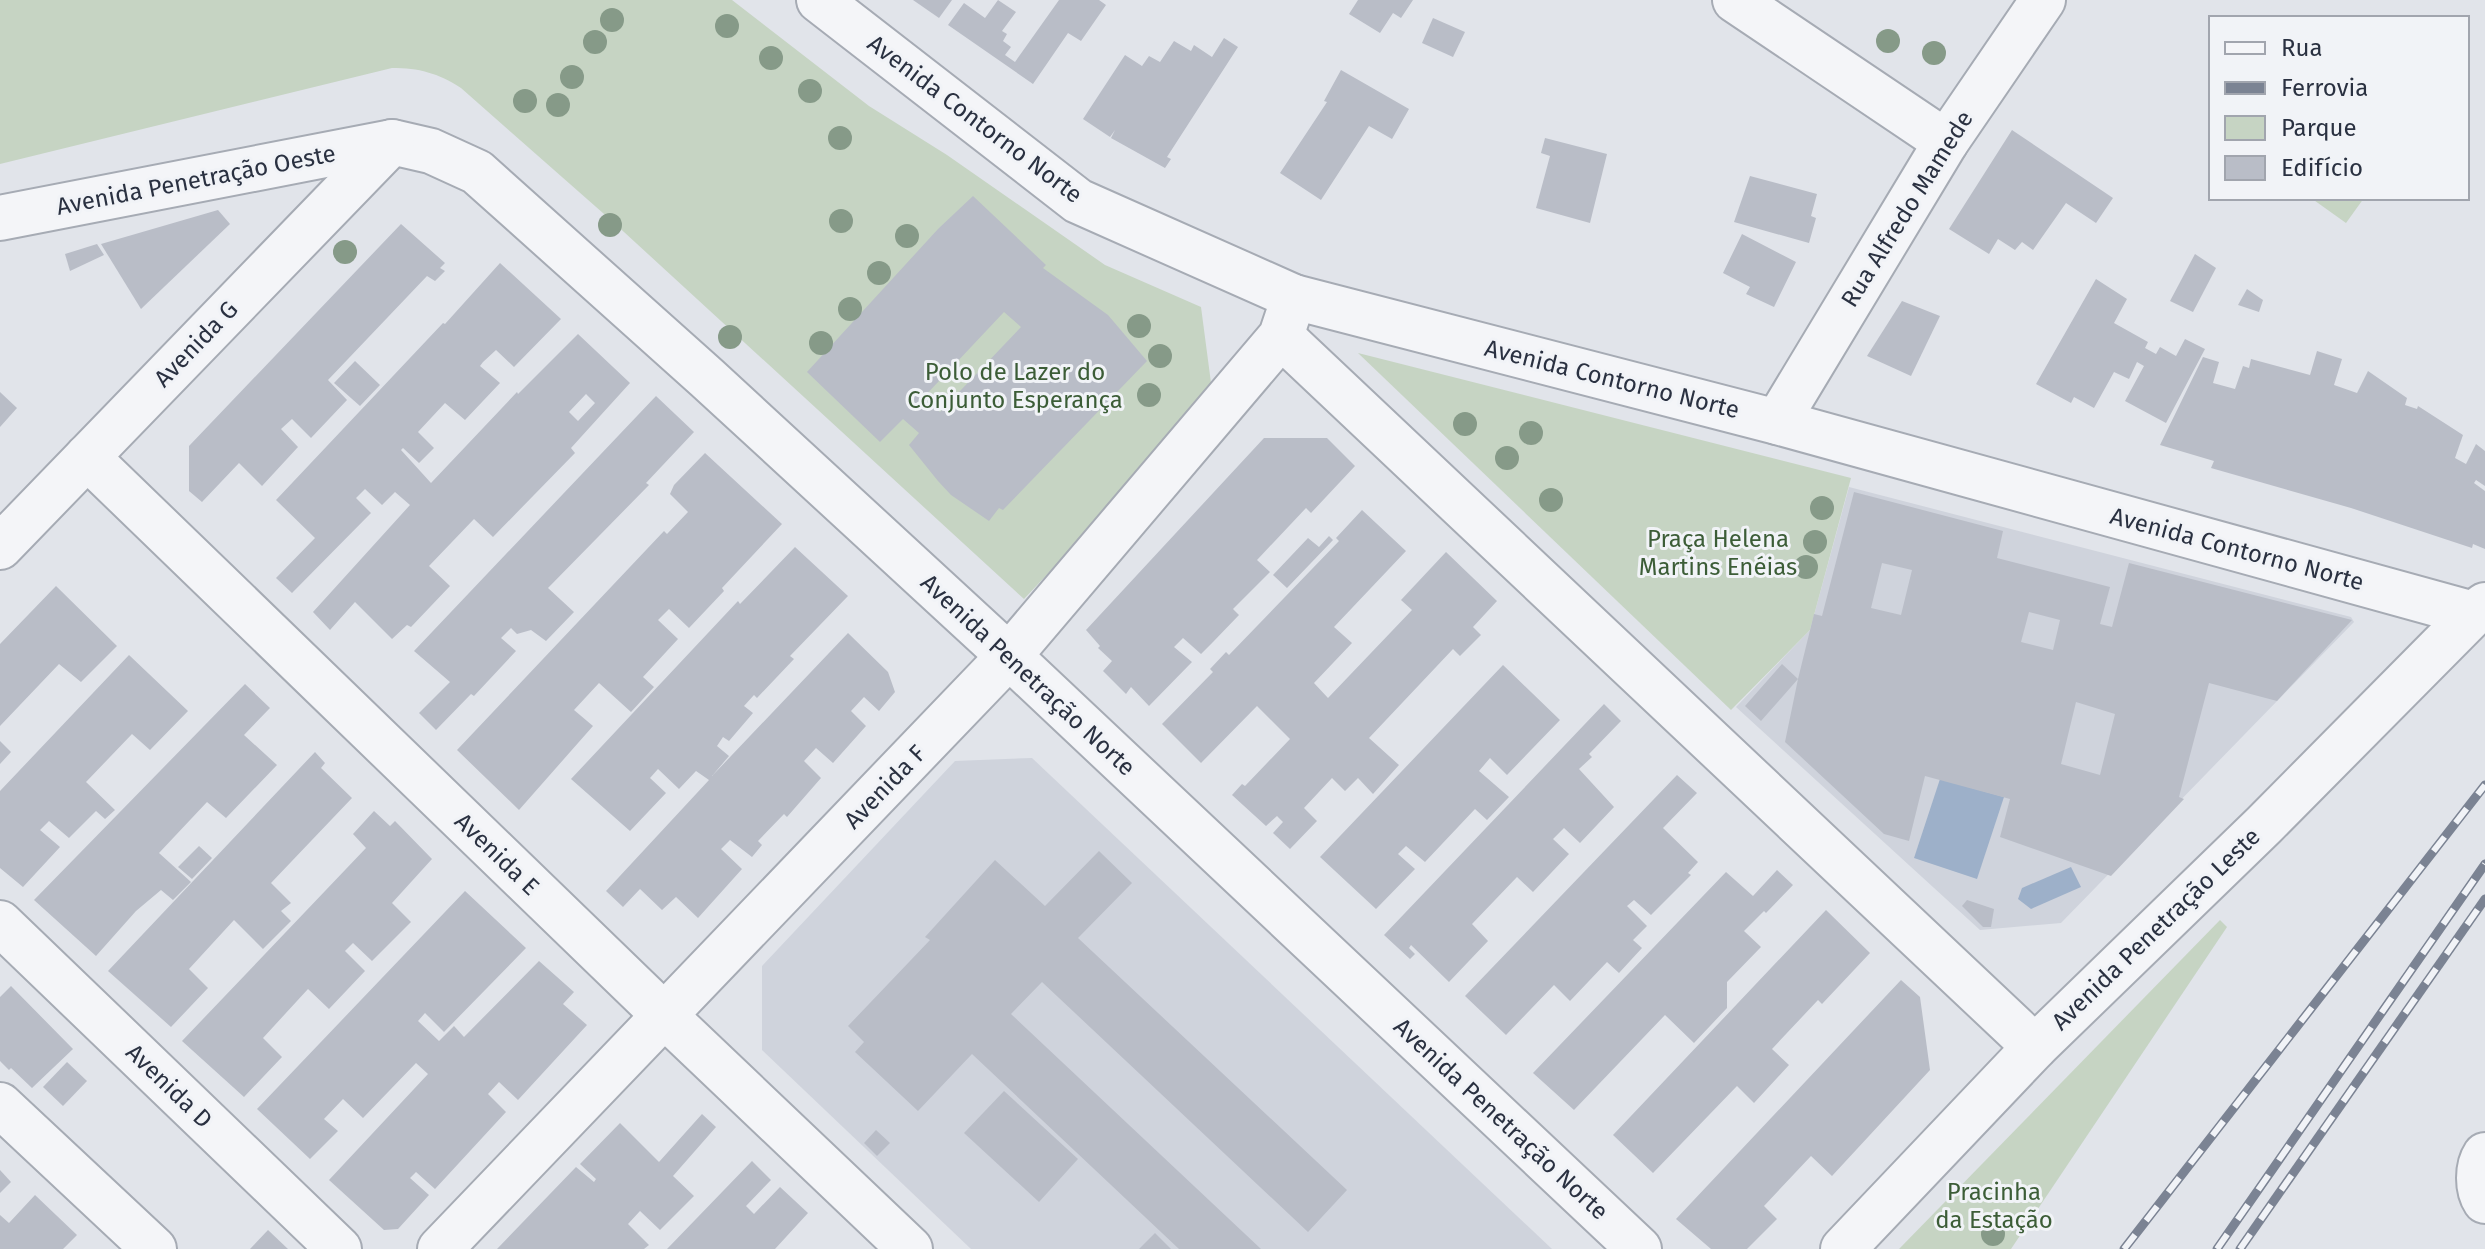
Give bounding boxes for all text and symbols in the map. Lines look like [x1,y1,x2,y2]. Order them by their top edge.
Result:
legend [2209,16,2469,200]
street label: Avenida Contorno Norte [862,29,1088,209]
text: Rua [2281,34,2323,62]
text: Ferrovia [2281,74,2368,102]
street label: Rua Alfredo Mamede [1835,106,1979,312]
text: Parque [2281,114,2357,142]
street label: Avenida Penetração Oeste [54,139,338,221]
text: Edifício [2281,154,2363,182]
street label: Avenida G [148,295,244,393]
street label: Avenida Contorno Norte [1482,334,1742,424]
park label: Polo de Lazer do Conjunto Esperança [907,358,1123,414]
street label: Avenida Contorno Norte [2107,502,2367,596]
park label: Praça Helena Martins Enéias [1639,525,1797,581]
street label: Avenida Penetração Norte [915,568,1141,782]
street label: Avenida F [838,739,932,834]
street label: Avenida E [449,807,545,901]
street label: Avenida Penetração Leste [2046,822,2266,1036]
street label: Avenida Penetração Norte [1388,1012,1614,1226]
street label: Avenida D [120,1038,218,1134]
park label: Pracinha da Estação [1935,1178,2053,1234]

